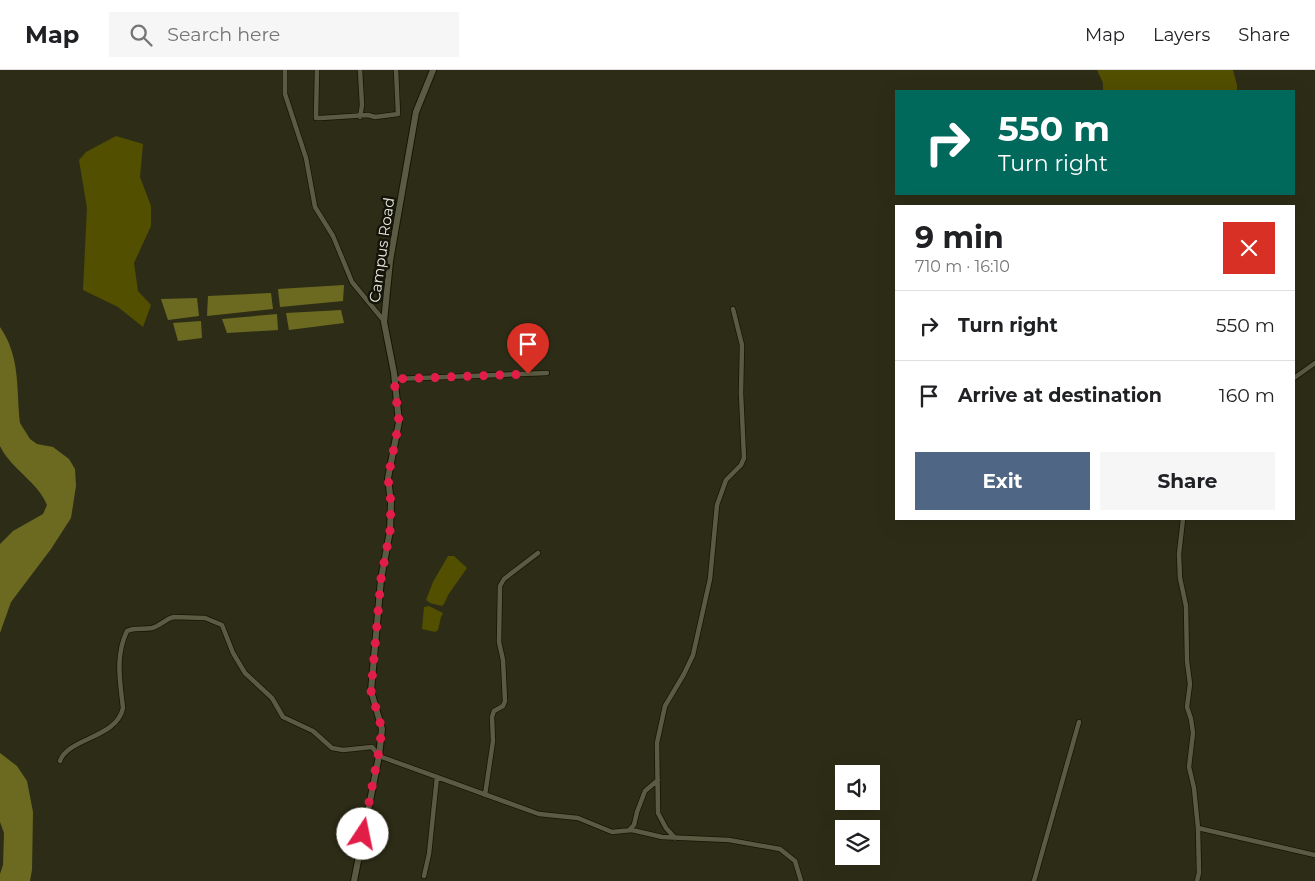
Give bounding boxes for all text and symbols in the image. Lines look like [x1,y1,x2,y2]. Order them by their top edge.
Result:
search box [109,12,459,57]
text: Map [25,20,79,49]
icon: search [127,21,155,49]
text: Search here [167,23,280,46]
text: Map [1085,24,1125,46]
text: Layers [1153,24,1210,46]
text: Share [1238,24,1290,46]
text: 550 m [998,107,1110,150]
icon: right [915,110,980,175]
text: Turn right [998,150,1108,177]
street label: Campus Road [365,196,398,304]
text: 9 min [915,219,1004,256]
button: close [1223,222,1275,274]
text: 710 m · 16:10 [915,257,1010,276]
icon: right [915,312,943,340]
text: Turn right [958,314,1058,337]
text: 550 m [1216,314,1275,337]
pin [507,323,549,374]
icon: arrive [514,330,542,358]
icon: arrive [915,382,943,410]
text: Arrive at destination [958,384,1162,407]
text: 160 m [1219,384,1275,407]
button: Exit [915,452,1090,510]
button: Share [1100,452,1275,510]
map controls [835,765,880,865]
button: sound [835,765,880,810]
position arrow [336,807,388,859]
button: layers [835,820,880,865]

